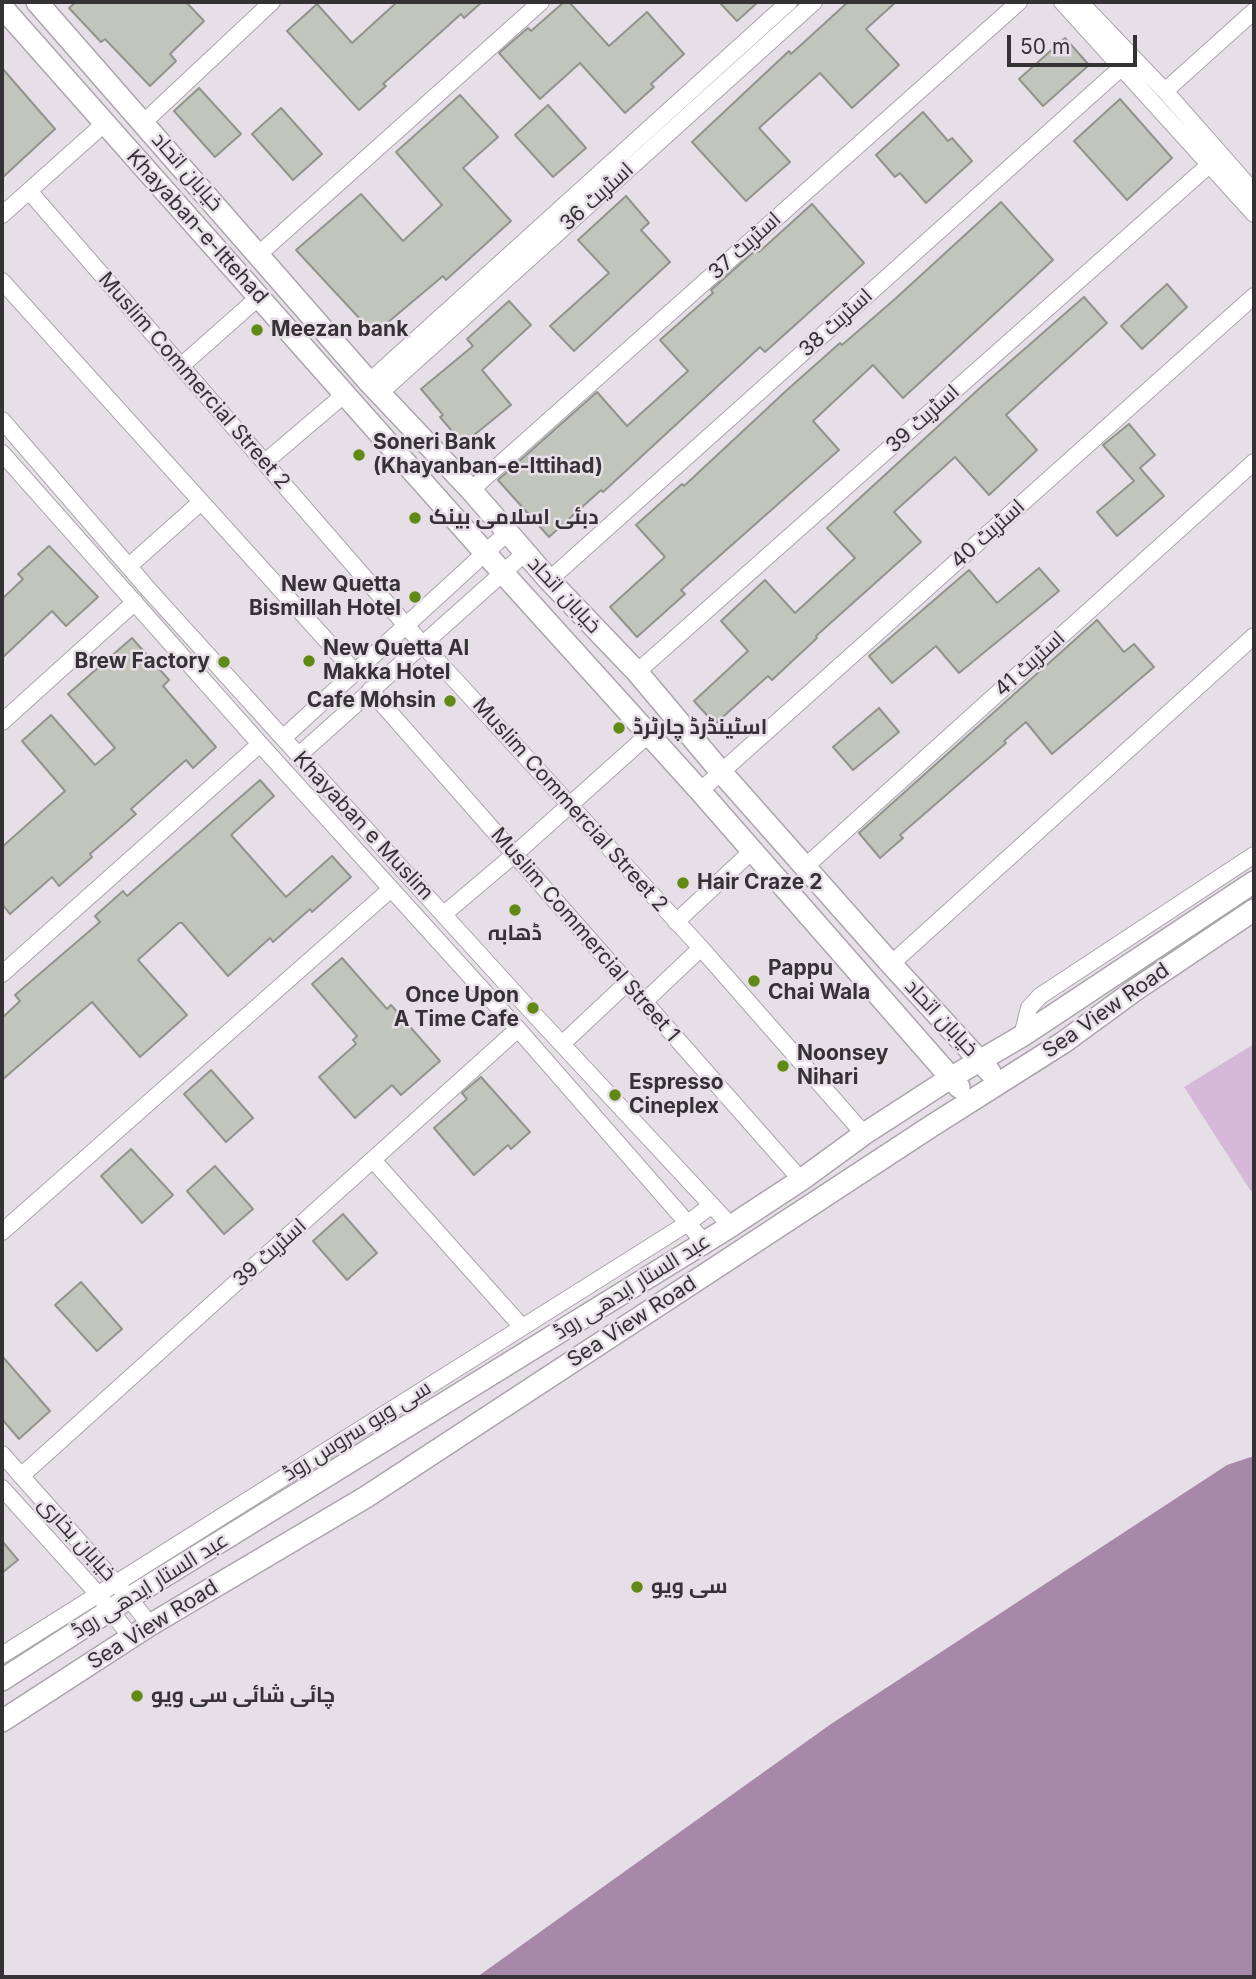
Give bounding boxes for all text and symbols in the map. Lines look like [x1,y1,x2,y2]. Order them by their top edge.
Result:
scale bar [1011,21,1140,65]
text: 50 m [1020,34,1070,59]
street label: خیابان اتحاد [146,128,228,216]
street label: Khayaban-e-Ittehad [121,145,273,309]
street label: اسٹریٹ 36 [555,157,639,237]
street label: اسٹریٹ 37 [703,207,787,285]
street label: Muslim Commercial Street 2 [93,267,295,495]
street label: اسٹریٹ 38 [794,283,878,363]
place label: Meezan bank [271,317,408,343]
marker: Meezan bank [249,322,265,338]
street label: اسٹریٹ 39 [881,379,965,459]
place label: Soneri Bank (Khayanban-e-Ittihad) [373,430,603,480]
marker: Soneri Bank (Khayanban-e-Ittihad) [351,447,367,463]
street label: اسٹریٹ 40 [946,494,1030,574]
place label: دبئی اسلامی بینک [429,505,599,531]
marker: دبئی اسلامی بینک [407,510,423,526]
street label: خیابان اتحاد [522,551,606,639]
place label: New Quetta Bismillah Hotel [249,572,401,622]
marker: New Quetta Bismillah Hotel [407,589,423,605]
street label: اسٹریٹ 41 [990,626,1070,702]
place label: New Quetta Al Makka Hotel [323,636,469,686]
place label: Brew Factory [75,649,210,675]
marker: New Quetta Al Makka Hotel [301,653,317,669]
marker: Brew Factory [216,654,232,670]
place label: Cafe Mohsin [307,688,436,714]
marker: Cafe Mohsin [442,693,458,709]
street label: Muslim Commercial Street 2 [467,693,673,917]
place label: اسٹینڈرڈ چارٹرڈ [633,715,767,741]
marker: اسٹینڈرڈ چارٹرڈ [611,720,627,736]
street label: Khayaban e Muslim [288,747,438,905]
street label: Muslim Commercial Street 1 [485,823,685,1047]
place label: Hair Craze 2 [697,870,822,896]
marker: Hair Craze 2 [675,875,691,891]
marker: ڈھابہ [507,902,523,918]
place label: ڈھابہ [488,921,542,947]
place label: Pappu Chai Wala [768,956,870,1006]
street label: Sea View Road [1038,958,1174,1064]
marker: Pappu Chai Wala [746,973,762,989]
street label: خیابان اتحاد [899,974,983,1062]
place label: Once Upon A Time Cafe [394,983,519,1033]
marker: Once Upon A Time Cafe [525,1000,541,1016]
place label: Noonsey Nihari [797,1041,888,1091]
marker: Noonsey Nihari [775,1058,791,1074]
place label: Espresso Cineplex [629,1070,724,1120]
marker: Espresso Cineplex [607,1087,623,1103]
street label: اسٹریٹ 39 [228,1213,312,1293]
street label: عبد الستار ایدھی روڈ [549,1229,715,1345]
street label: Sea View Road [563,1271,701,1373]
street label: سی ویو سروس روڈ [278,1375,436,1487]
street label: خیابان بخاری [33,1492,121,1586]
street label: عبد الستار ایدھی روڈ [67,1528,233,1644]
place label: سی ویو [651,1574,728,1600]
street label: Sea View Road [83,1575,223,1675]
marker: سی ویو [629,1579,645,1595]
place label: چائی شائی سی ویو [151,1683,335,1709]
marker: چائی شائی سی ویو [129,1688,145,1704]

